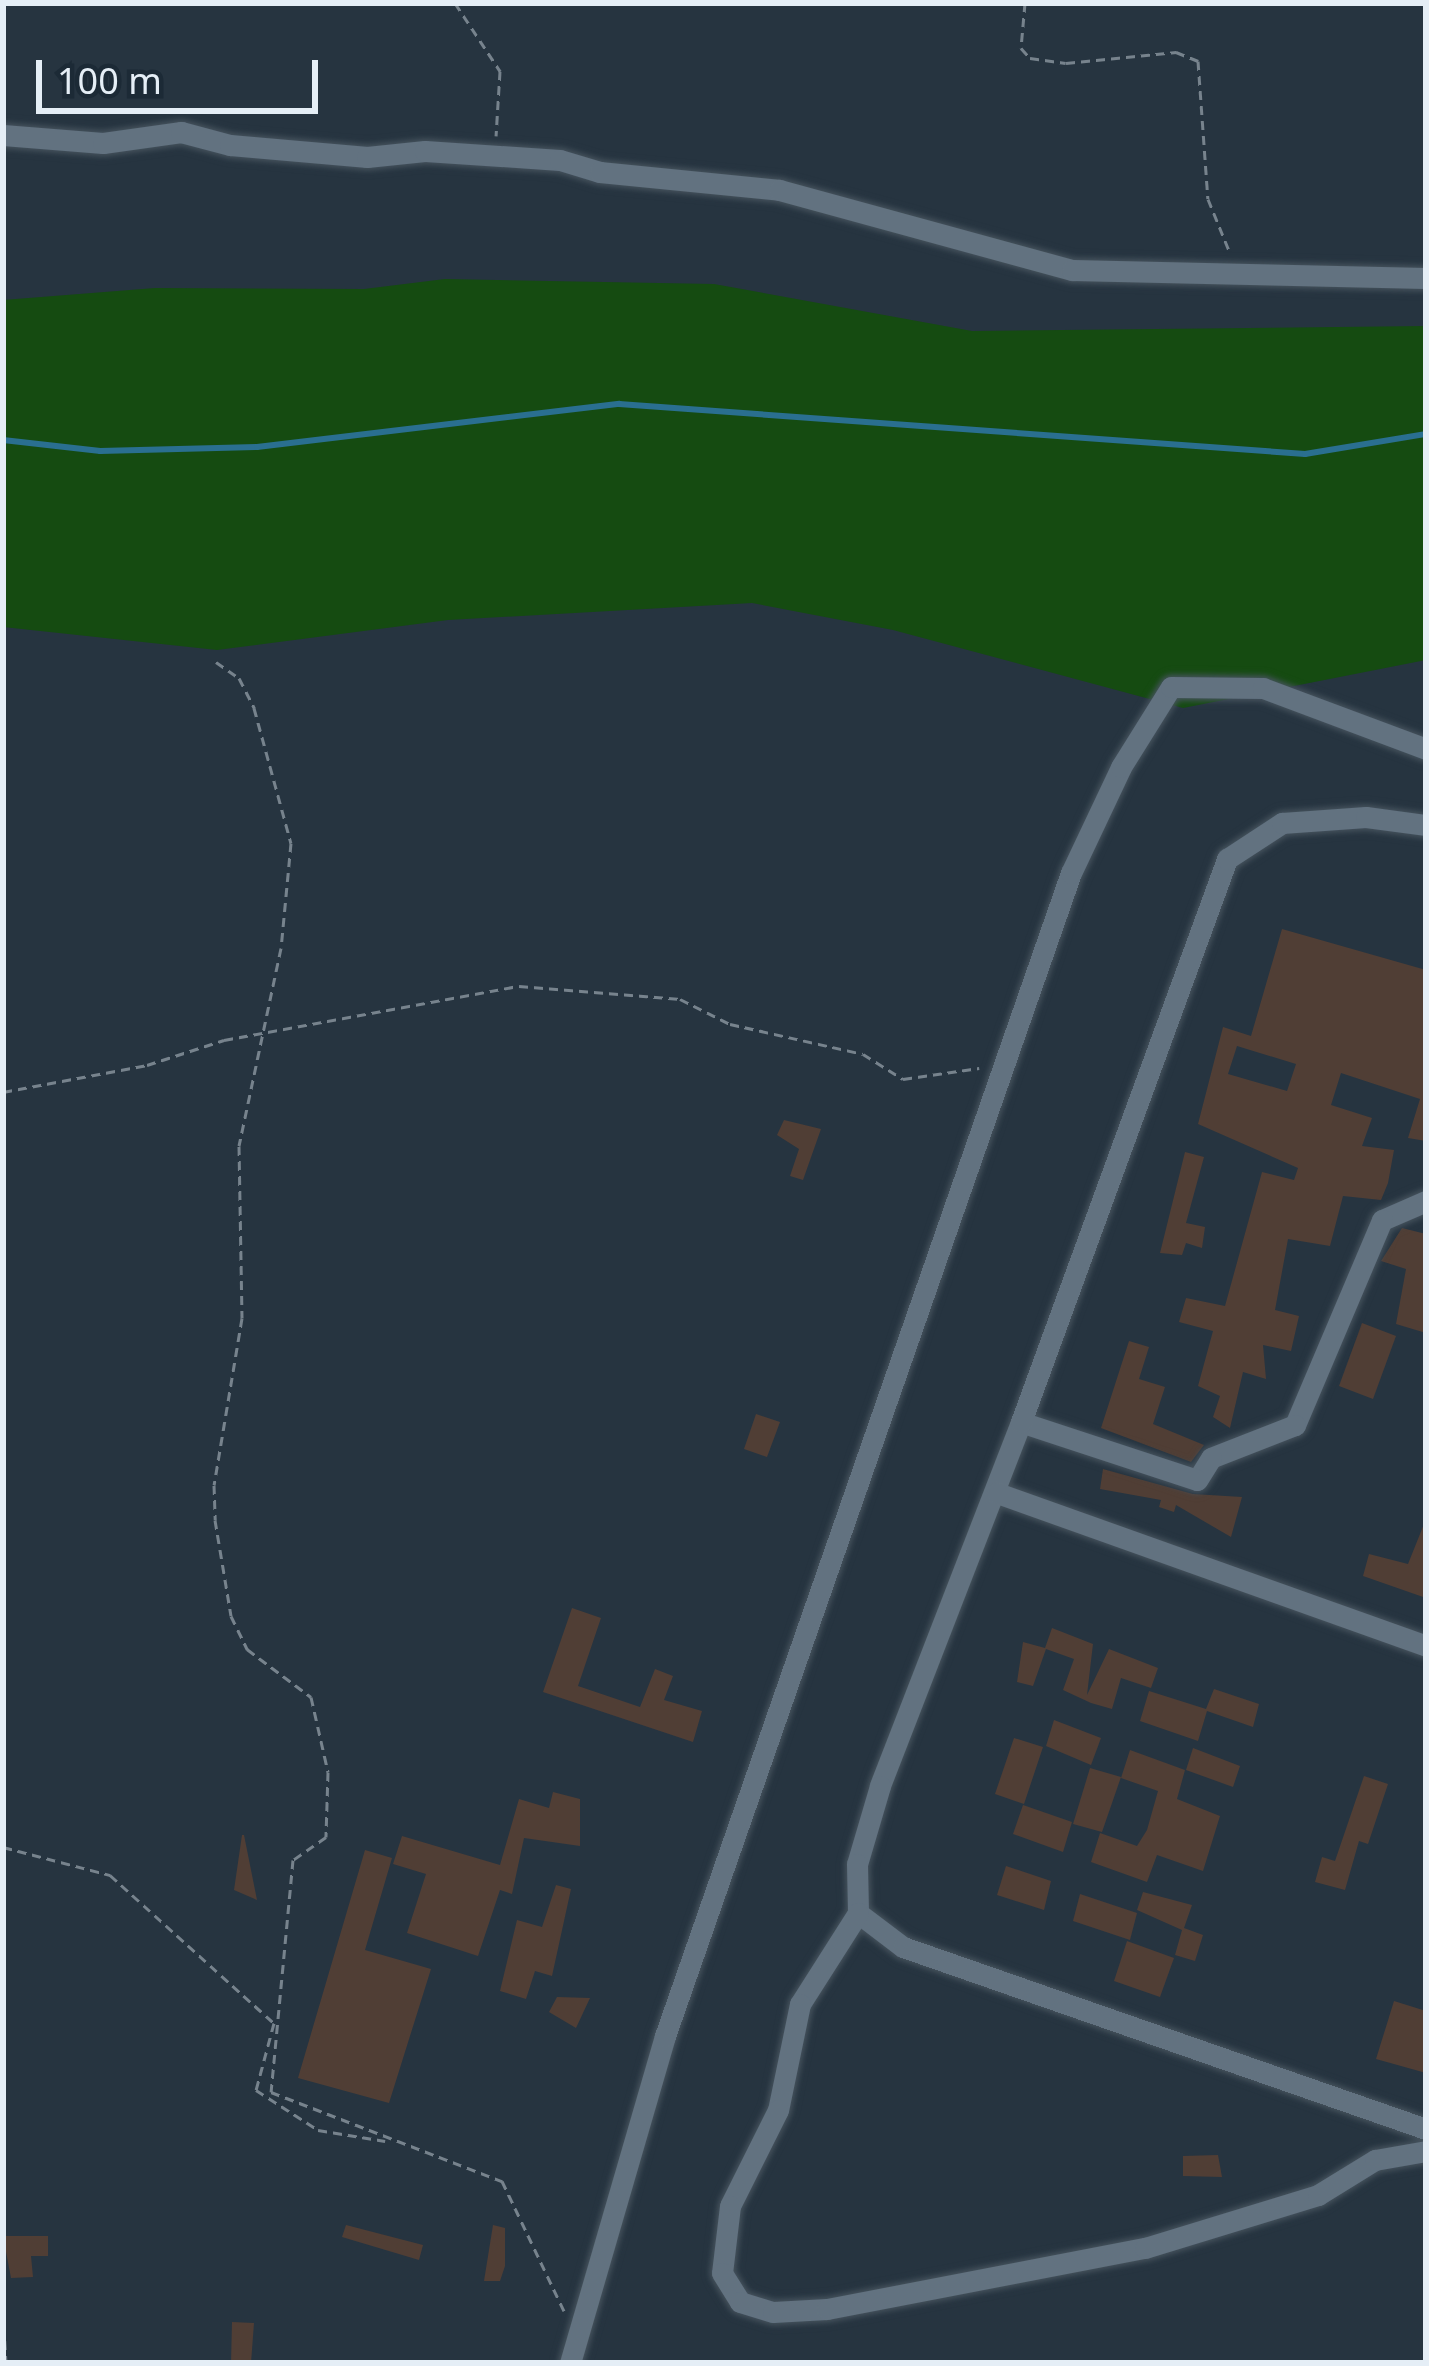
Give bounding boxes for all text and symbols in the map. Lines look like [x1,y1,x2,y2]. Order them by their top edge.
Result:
scale bar [42,36,324,110]
text: 100 m [57,56,162,105]

